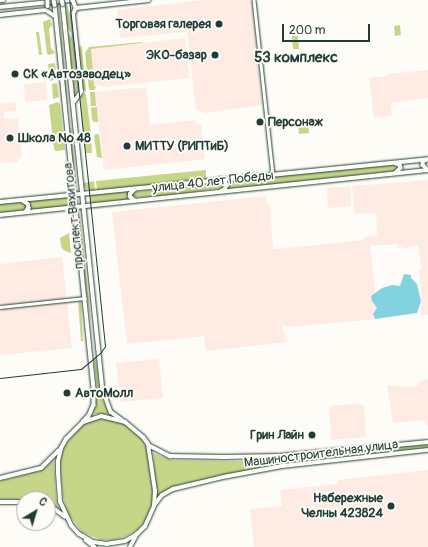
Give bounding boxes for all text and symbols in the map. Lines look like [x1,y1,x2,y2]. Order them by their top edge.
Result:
place label: Торговая галерея [116,16,211,32]
scale bar [284,16,372,42]
marker: Торговая галерея [214,19,224,29]
text: 200 m [289,23,325,38]
place label: ЭКО-базар [146,47,207,63]
district label: 53 комплекс [254,49,338,67]
marker: ЭКО-базар [210,50,220,60]
place label: СК «Автозаводец» [23,66,131,82]
marker: СК «Автозаводец» [10,69,20,79]
place label: Персонаж [268,114,323,130]
marker: Персонаж [255,117,265,127]
place label: Школа № 48 [18,130,91,146]
marker: Школа № 48 [5,133,15,143]
place label: МИТТУ (РИПТиБ) [135,138,229,154]
marker: МИТТУ (РИПТиБ) [122,141,132,151]
street label: проспект Вахитова [61,162,87,270]
street label: улица 40 лет Победы [152,168,274,196]
place label: АвтоМолл [75,385,133,401]
marker: АвтоМолл [62,388,72,398]
place label: Грин Лайн [250,427,304,443]
marker: Грин Лайн [307,430,317,440]
street label: Машиностроительная улица [243,437,399,471]
north arrow [16,491,56,531]
place label: Набережные Челны 423824 [301,491,383,522]
text: С [36,495,50,509]
marker: Набережные Челны 423824 [386,501,396,511]

